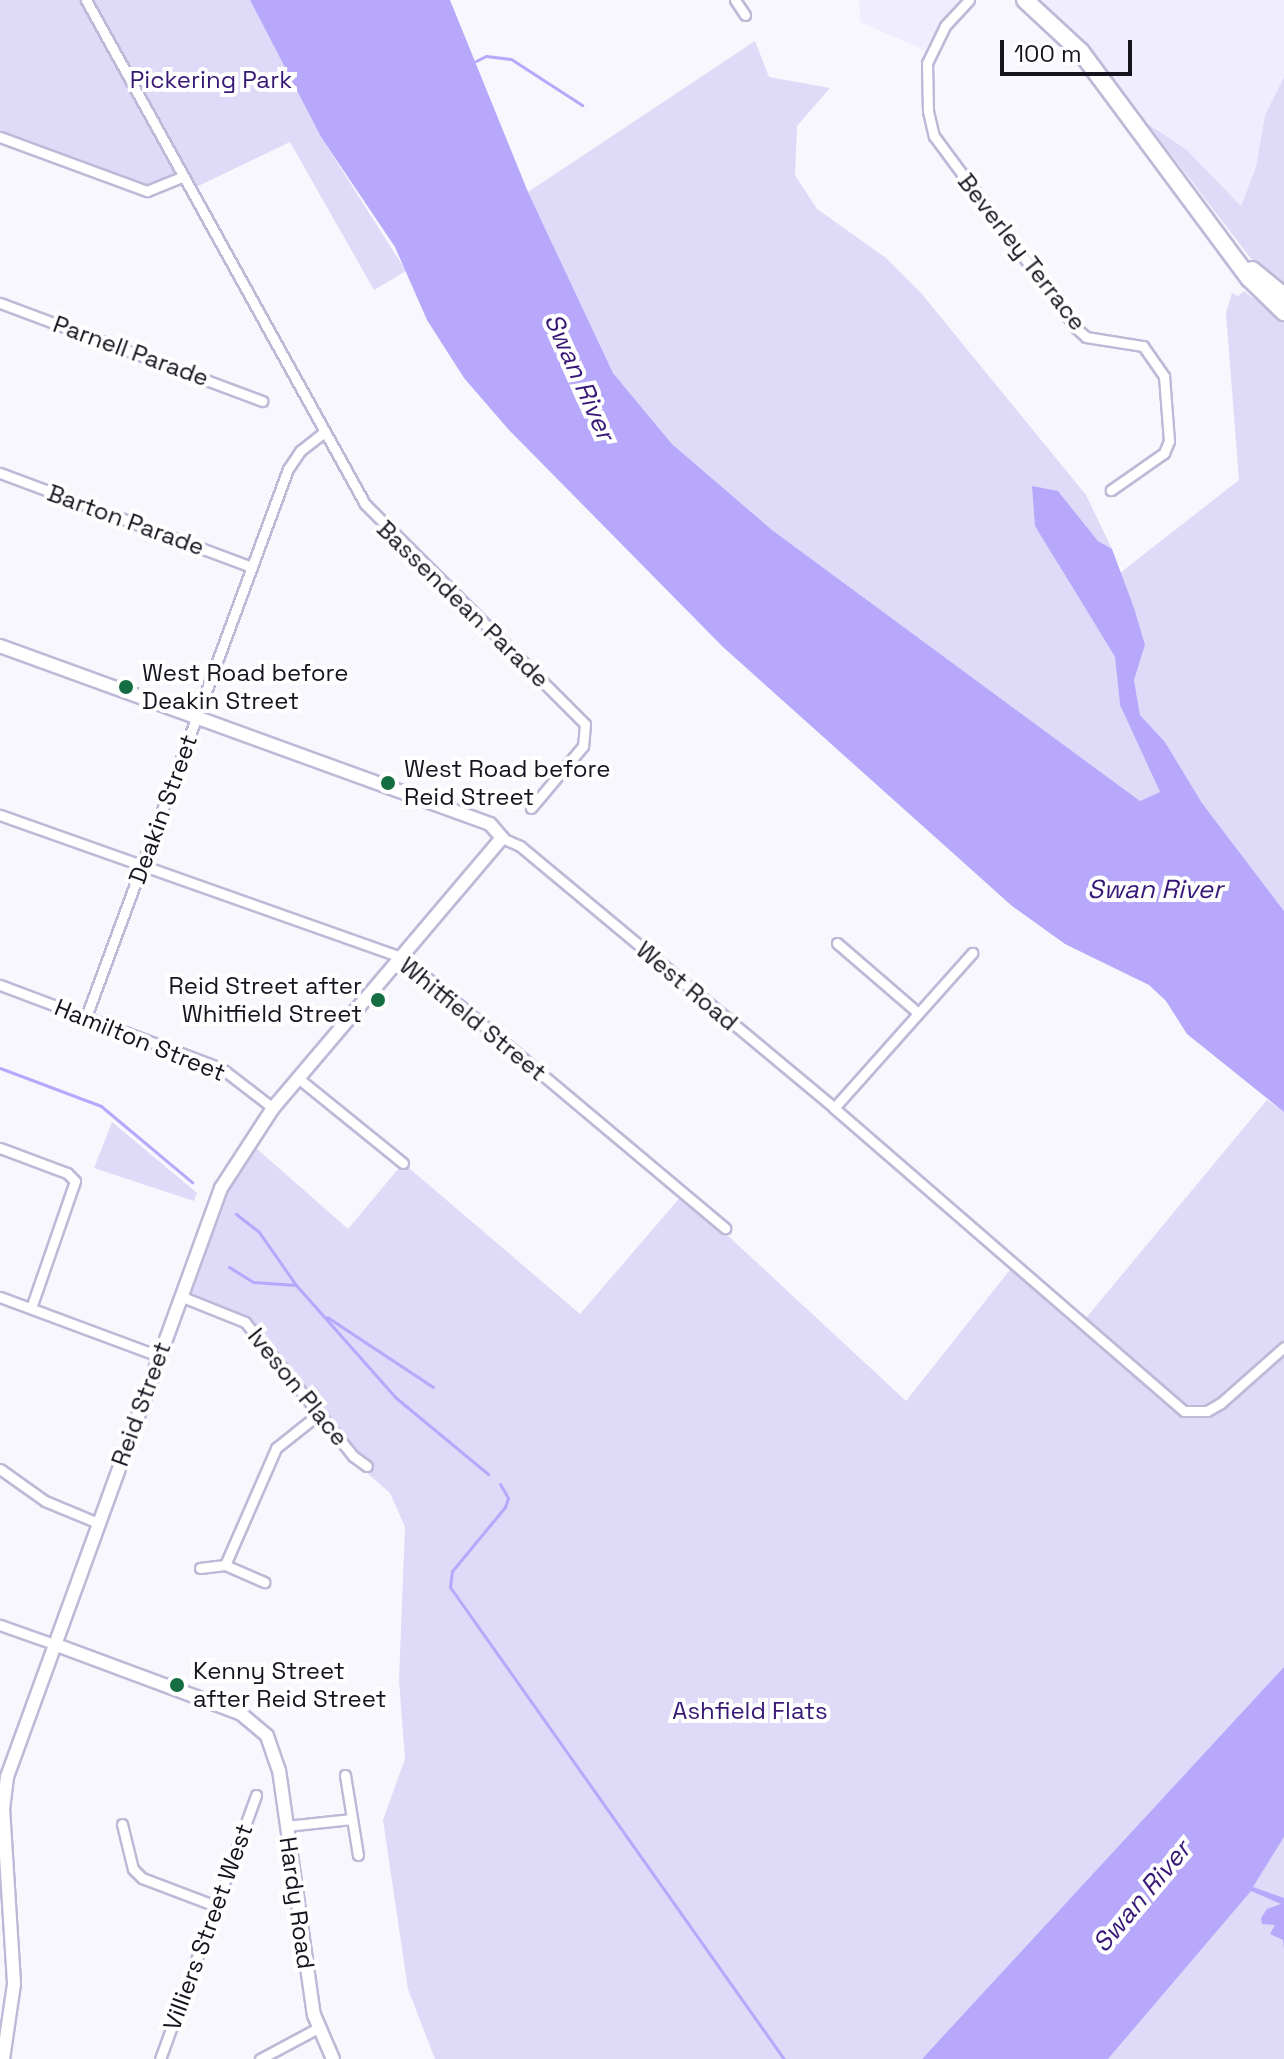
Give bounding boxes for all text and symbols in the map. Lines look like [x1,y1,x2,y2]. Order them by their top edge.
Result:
scale bar [1004,24,1136,74]
text: 100 m [1014,38,1082,69]
park label: Pickering Park [130,66,292,94]
street label: Beverley Terrace [952,168,1092,336]
street label: Parnell Parade [49,309,213,393]
water label: Swan River [537,309,621,445]
street label: Barton Parade [44,478,208,562]
street label: Bassendean Parade [371,515,555,693]
place label: West Road before Deakin Street [142,659,348,715]
marker: West Road before Deakin Street [117,678,135,696]
street label: Deakin Street [123,730,203,888]
place label: West Road before Reid Street [404,755,610,811]
marker: West Road before Reid Street [379,774,397,792]
water label: Swan River [1087,874,1223,906]
street label: West Road [630,935,744,1037]
street label: Whitfield Street [394,951,552,1087]
place label: Reid Street after Whitfield Street [169,972,362,1028]
marker: Reid Street after Whitfield Street [369,991,387,1009]
street label: Hamilton Street [50,993,230,1087]
street label: Iveson Place [242,1322,354,1452]
street label: Reid Street [105,1338,177,1470]
place label: Kenny Street after Reid Street [193,1657,386,1713]
marker: Kenny Street after Reid Street [168,1676,186,1694]
park label: Ashfield Flats [672,1697,828,1725]
street label: Villiers Street West [157,1820,259,2034]
street label: Hardy Road [273,1835,321,1971]
water label: Swan River [1086,1835,1198,1959]

